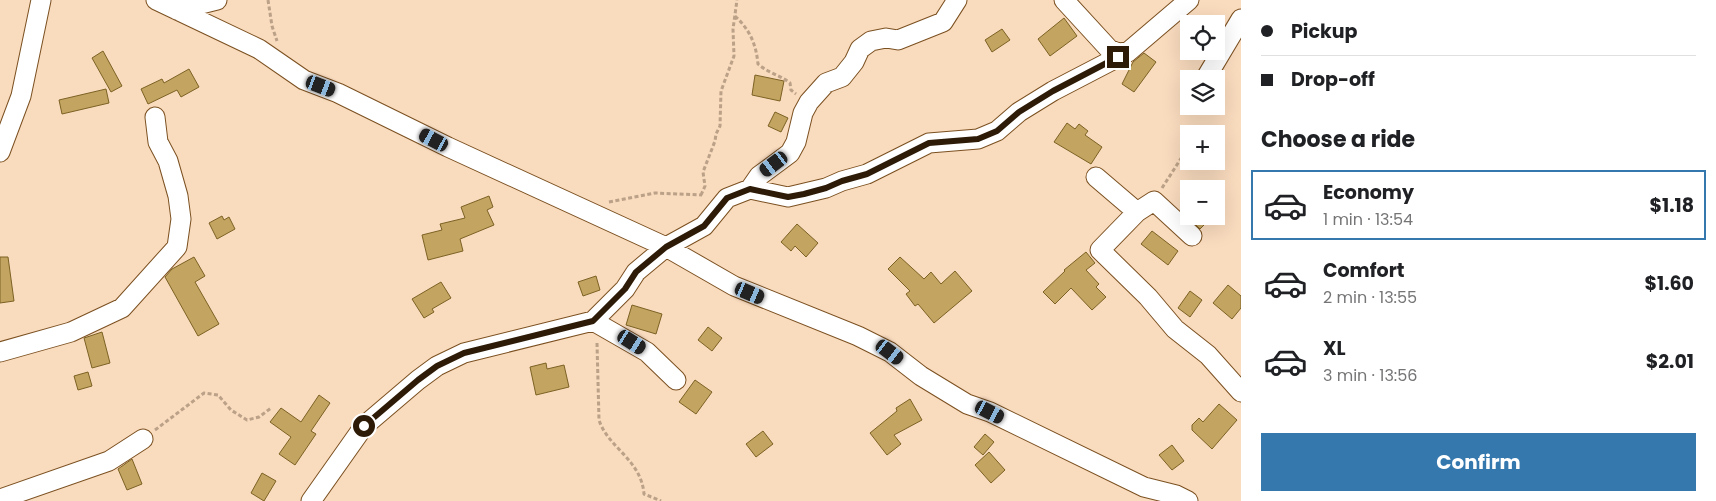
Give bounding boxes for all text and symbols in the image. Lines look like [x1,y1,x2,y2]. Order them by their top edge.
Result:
map controls [1180,15,1225,225]
button: locate [1180,15,1225,60]
text: Pickup [1291,18,1357,45]
route end [1107,46,1129,68]
text: Drop-off [1291,66,1375,93]
button: layers [1180,70,1225,115]
car [304,74,337,98]
text: Choose a ride [1261,124,1415,155]
button: + [1180,125,1225,170]
car [417,126,450,154]
car [757,149,790,179]
text: Economy [1323,179,1414,206]
button: − [1180,180,1225,225]
icon: car [1263,183,1308,228]
text: $1.18 [1650,192,1694,219]
text: 1 min · 13:54 [1323,208,1413,231]
text: Comfort [1323,257,1405,284]
icon: car [1263,261,1308,306]
text: $1.60 [1645,270,1694,297]
car [733,280,766,306]
text: 2 min · 13:55 [1323,286,1417,309]
car [615,328,648,356]
text: XL [1323,335,1346,362]
car [873,337,906,367]
icon: car [1263,339,1308,384]
text: $2.01 [1646,348,1694,375]
text: 3 min · 13:56 [1323,364,1417,387]
car [973,399,1006,425]
route start [353,415,375,437]
button: Confirm [1261,433,1696,491]

